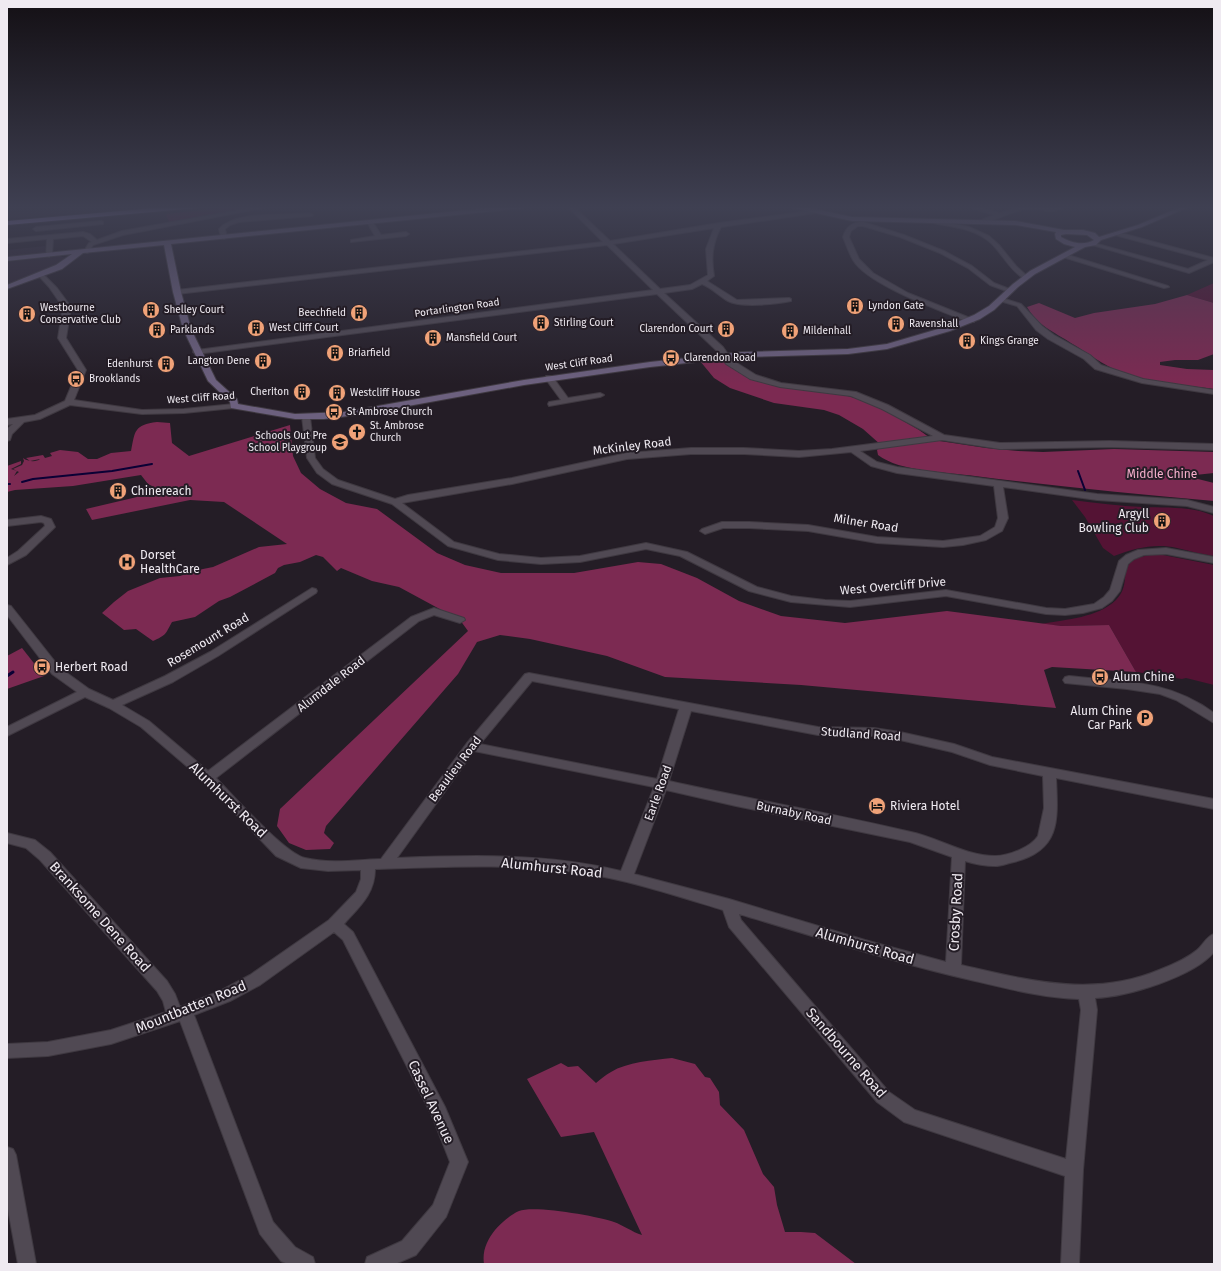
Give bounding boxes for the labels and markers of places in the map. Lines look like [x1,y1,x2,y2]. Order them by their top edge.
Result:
building icon: Lyndon Gate [845,296,865,316]
building icon: Shelley Court [141,300,161,320]
place label: Lyndon Gate [868,300,924,312]
place label: Westbourne Conservative Club [40,302,121,326]
building icon: Beechfield [349,303,369,323]
building icon: Westbourne Conservative Club [17,304,37,324]
place label: Shelley Court [164,304,224,316]
place label: Beechfield [298,307,346,319]
building icon: Stirling Court [531,313,551,333]
building icon: Ravenshall [886,314,906,334]
place label: Stirling Court [554,317,614,329]
building icon: West Cliff Court [246,318,266,338]
place label: Ravenshall [909,318,958,330]
building icon: Clarendon Court [716,319,736,339]
building icon: Parklands [147,320,167,340]
building icon: Mildenhall [780,321,800,341]
place label: West Cliff Court [269,322,339,334]
place label: Clarendon Court [639,323,713,335]
place label: Parklands [170,324,215,336]
place label: Mildenhall [803,325,851,337]
building icon: Mansfield Court [423,328,443,348]
building icon: Kings Grange [957,331,977,351]
place label: Mansfield Court [446,332,517,344]
place label: Kings Grange [980,335,1039,347]
building icon: Briarfield [325,343,345,363]
place label: Briarfield [348,347,390,359]
bus stop icon: Clarendon Road [661,348,681,368]
building icon: Langton Dene [253,351,273,371]
place label: Clarendon Road [684,352,756,364]
building icon: Edenhurst [156,354,176,374]
place label: Langton Dene [188,355,250,367]
place label: Edenhurst [107,358,153,370]
bus stop icon: Brooklands [66,369,86,389]
place label: Brooklands [89,373,141,385]
building icon: Cheriton [292,382,312,402]
building icon: Westcliff House [327,383,347,403]
place label: Cheriton [250,386,289,398]
place label: Westcliff House [350,387,420,399]
bus stop icon: St Ambrose Church [324,402,344,422]
place label: St Ambrose Church [347,406,433,418]
place label: St. Ambrose Church [370,420,424,444]
church icon: St. Ambrose Church [347,422,367,442]
place label: Schools Out Pre School Playgroup [249,430,327,454]
school or university icon: Schools Out Pre School Playgroup [330,432,350,452]
building icon: Chinereach [108,481,128,501]
place label: Chinereach [131,484,192,498]
place label: Argyll Bowling Club [1079,507,1149,535]
building icon: Argyll Bowling Club [1152,511,1172,531]
place label: Dorset HealthCare [140,548,200,576]
hospital icon: Dorset HealthCare [117,552,137,572]
bus stop icon: Herbert Road [32,657,52,677]
place label: Herbert Road [55,660,128,674]
bus stop icon: Alum Chine [1090,667,1110,687]
place label: Alum Chine [1113,670,1174,684]
place label: Alum Chine Car Park [1071,704,1133,732]
parking icon: Alum Chine Car Park [1135,708,1155,728]
hotel icon: Riviera Hotel [867,796,887,816]
place label: Riviera Hotel [890,799,960,813]

